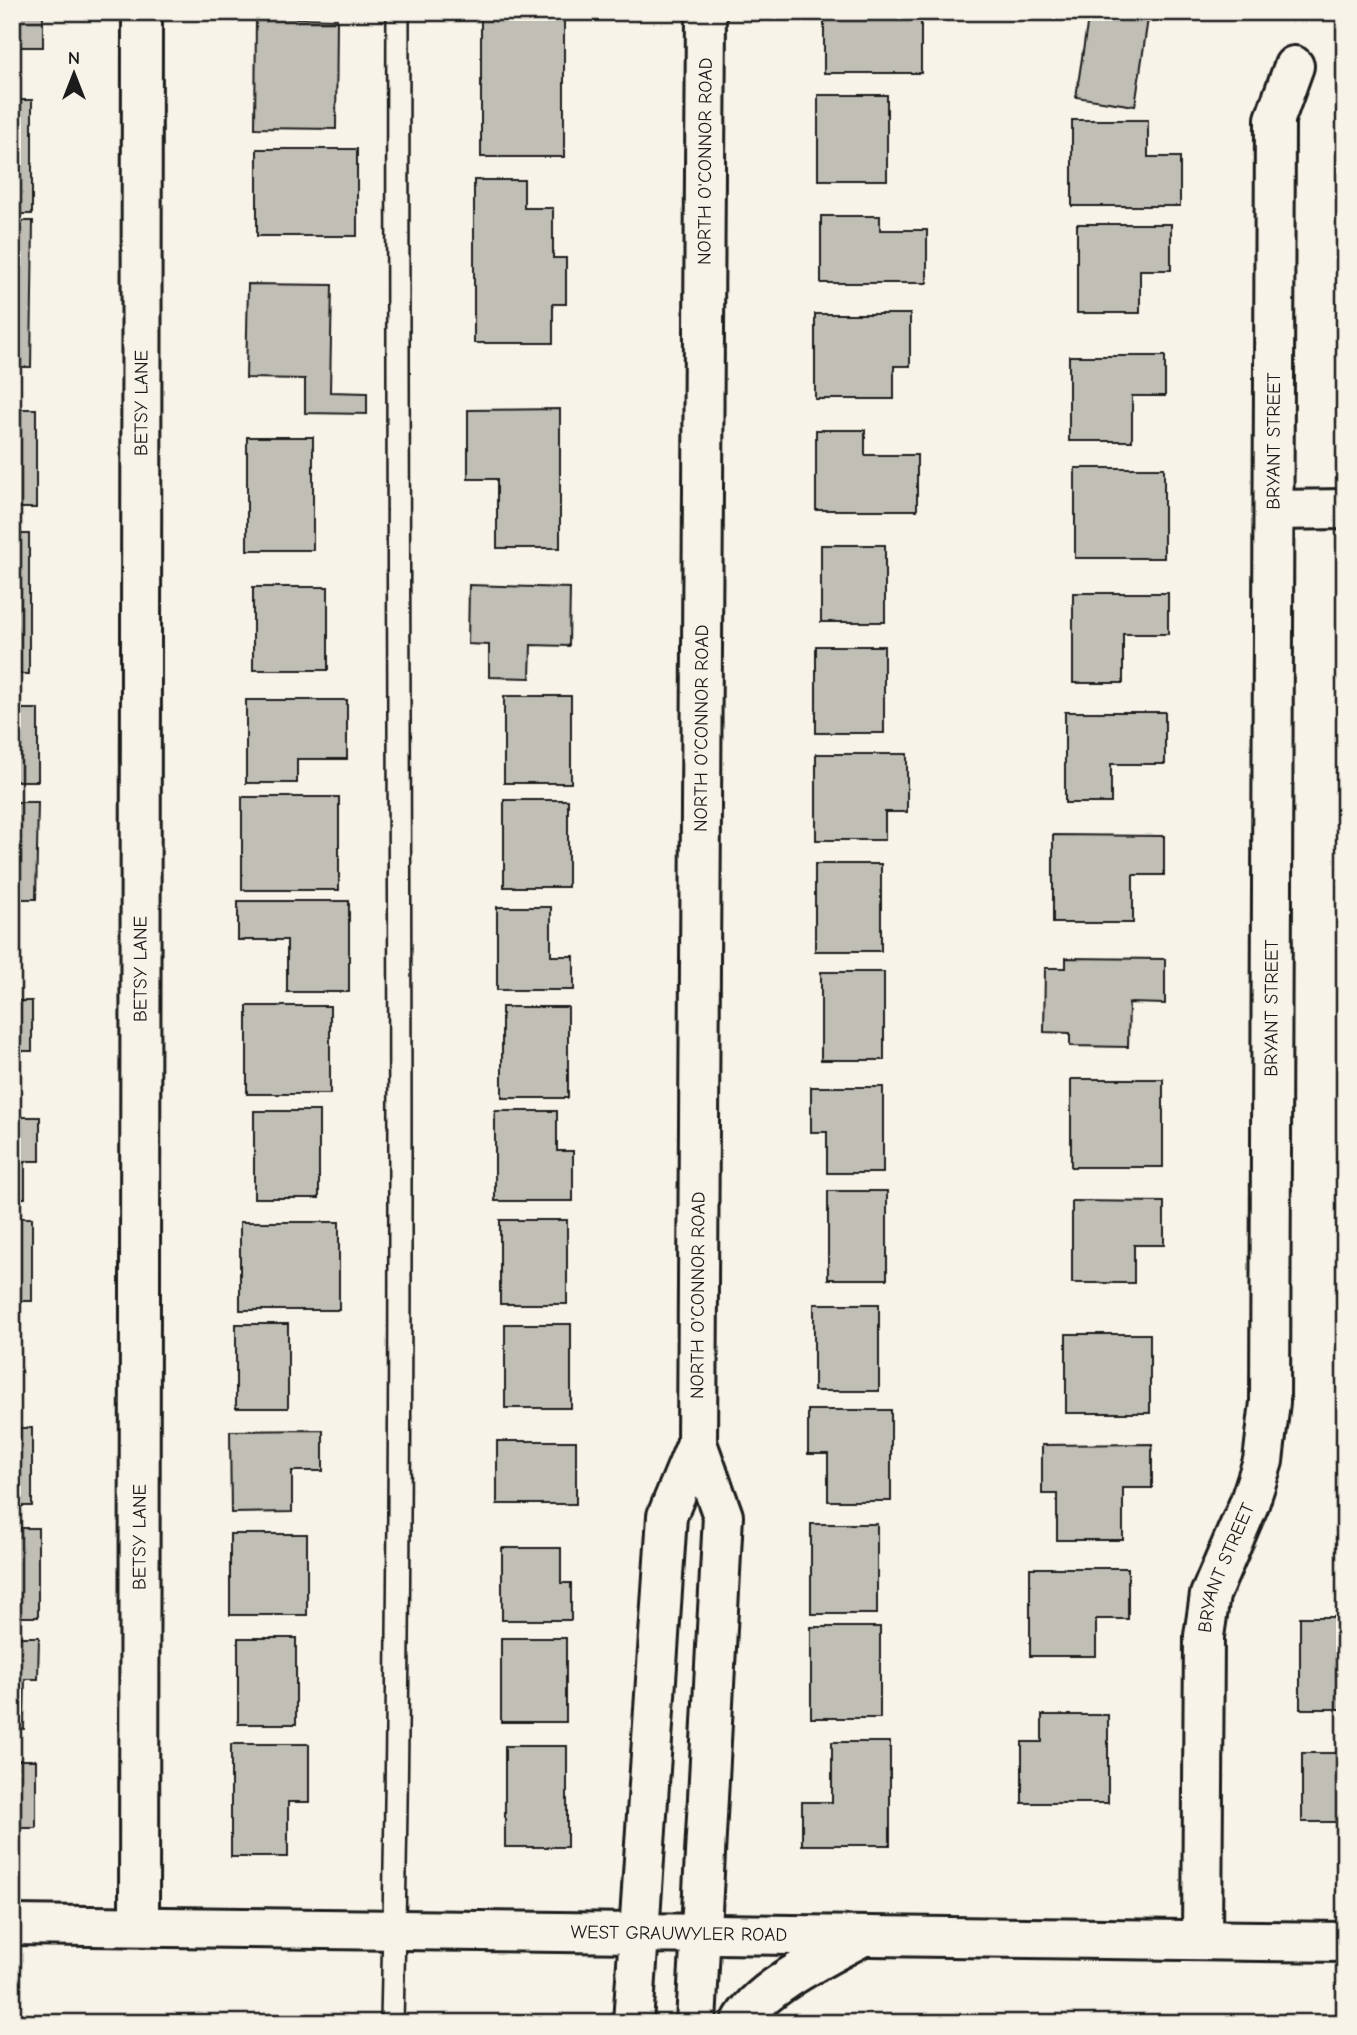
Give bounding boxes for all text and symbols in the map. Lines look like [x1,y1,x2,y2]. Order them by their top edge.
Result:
north arrow [38,38,108,108]
text: N [68,47,80,69]
street label: NORTH O'CONNOR ROAD [693,57,717,265]
street label: BETSY LANE [130,350,152,456]
street label: BRYANT STREET [1262,372,1285,510]
street label: NORTH O'CONNOR ROAD [690,624,713,832]
street label: BETSY LANE [129,916,152,1022]
street label: BRYANT STREET [1260,939,1283,1077]
street label: NORTH O'CONNOR ROAD [686,1191,710,1399]
street label: BETSY LANE [129,1484,151,1590]
street label: BRYANT STREET [1194,1500,1259,1634]
street label: WEST GRAUWYLER ROAD [570,1921,788,1946]

